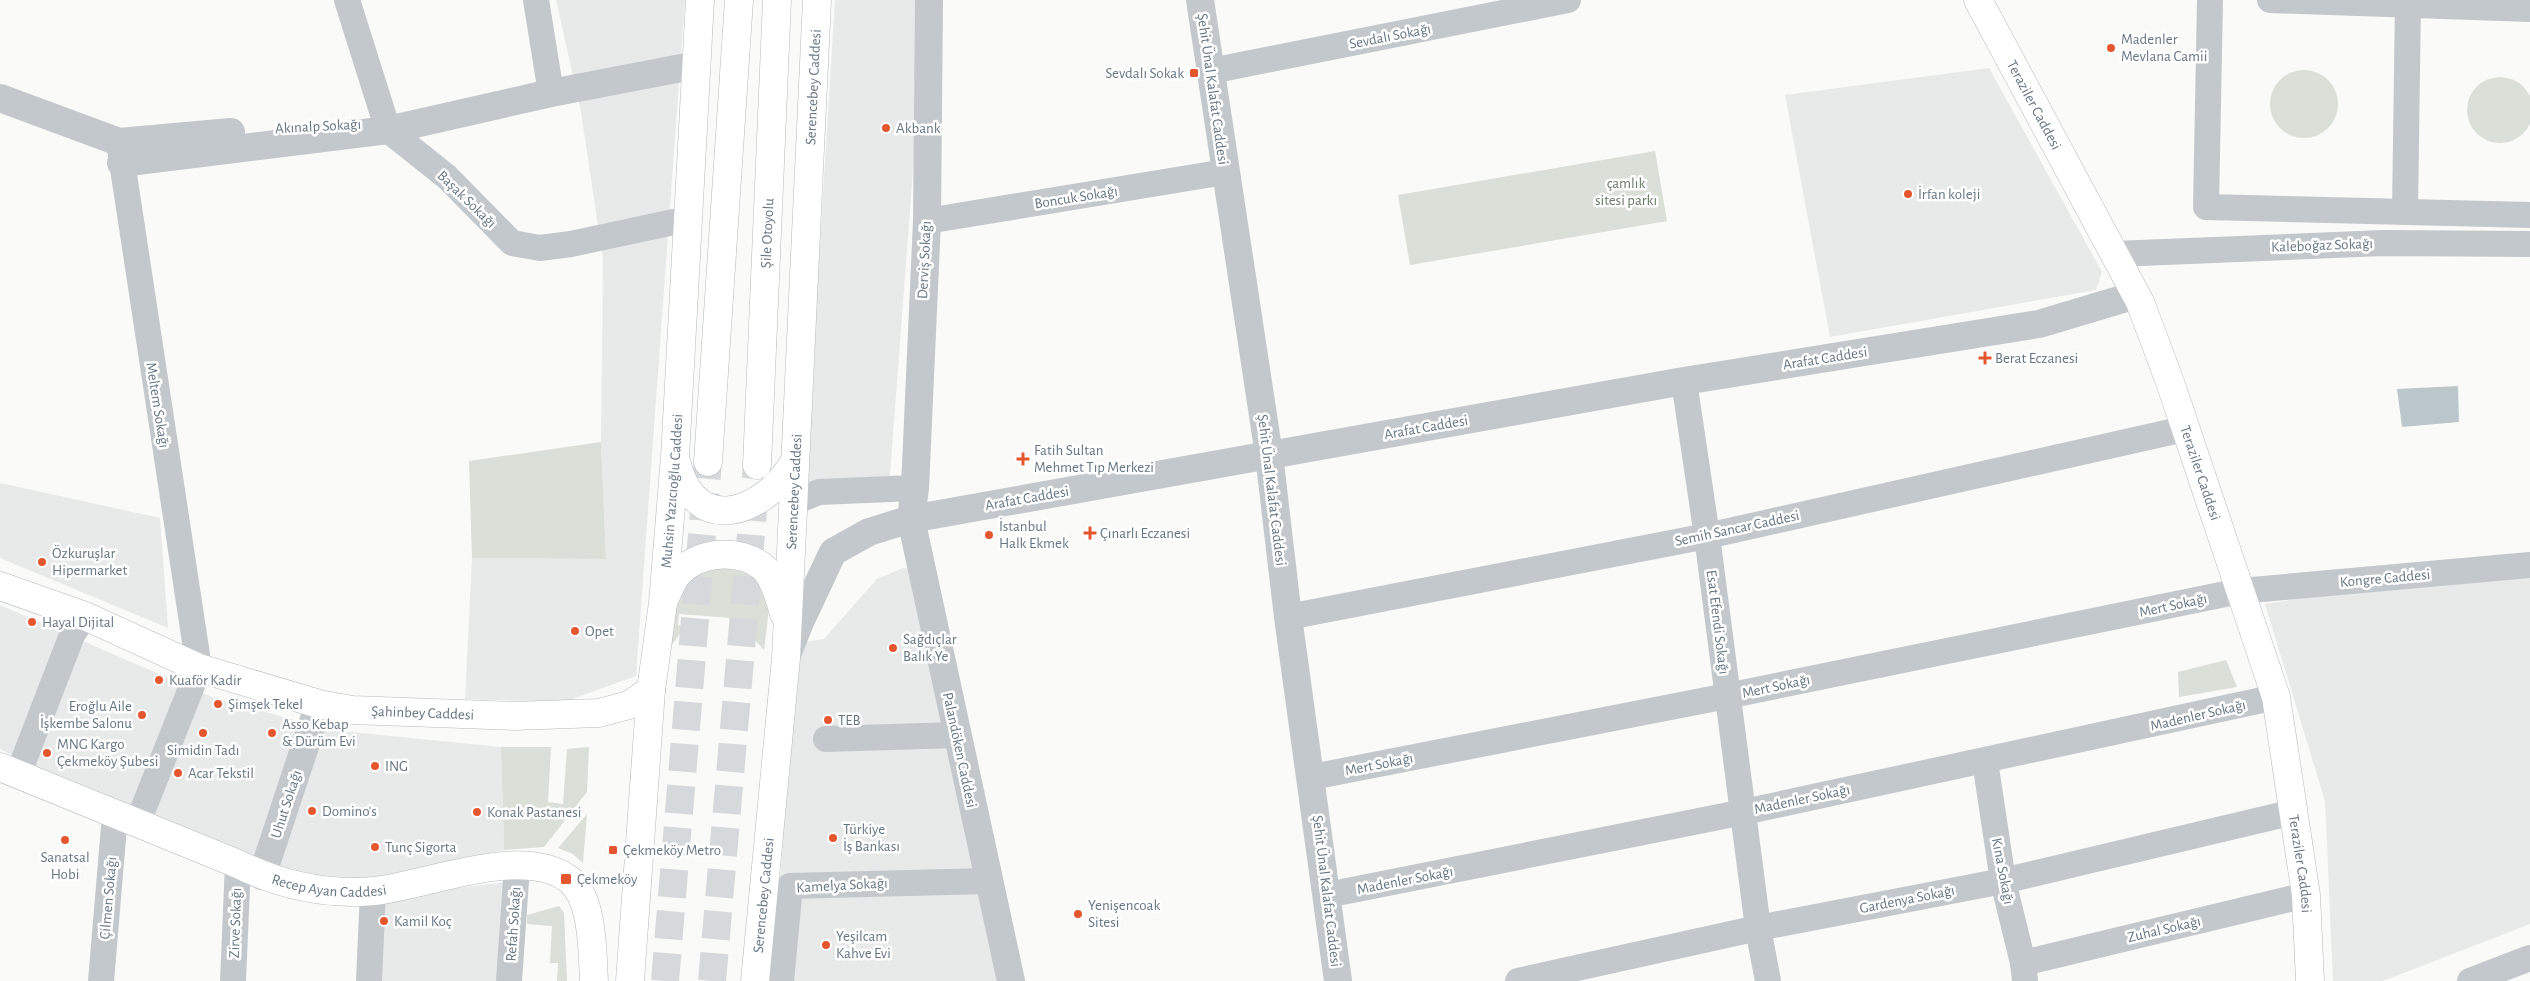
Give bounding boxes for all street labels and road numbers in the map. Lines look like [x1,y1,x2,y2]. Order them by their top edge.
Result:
street label: Şehit Ünal Kalafat Caddesi [1194,12,1233,166]
street label: Sevdalı Sokağı [1348,21,1432,52]
street label: Serencebey Caddesi [803,29,824,145]
street label: Teraziler Caddesi [2004,58,2064,152]
street label: Akınalp Sokağı [275,117,361,136]
street label: Başak Sokağı [434,168,499,231]
street label: Boncuk Sokağı [1033,184,1119,211]
street label: Şile Otoyolu [758,198,776,269]
street label: Derviş Sokağı [915,221,934,299]
street label: Kaleboğaz Sokağı [2271,236,2373,255]
street label: Arafat Caddesi [1782,344,1868,373]
street label: Meltem Sokağı [143,361,172,449]
street label: Muhsin Yazıcıoğlu Caddesi [659,413,685,569]
street label: Şehit Ünal Kalafat Caddesi [1255,413,1290,567]
street label: Arafat Caddesi [1383,413,1469,442]
street label: Teraziler Caddesi [2177,424,2223,522]
street label: Serencebey Caddesi [784,433,805,550]
street label: Arafat Caddesi [984,484,1070,513]
street label: Semih Sancar Caddesi [1673,508,1801,549]
street label: Kongre Caddesi [2339,567,2431,590]
street label: Esat Efendi Sokağı [1704,569,1731,675]
street label: Mert Sokağı [2138,591,2208,620]
street label: Mert Sokağı [1741,672,1811,701]
street label: Palandöken Caddesi [940,691,979,809]
street label: Madenler Sokağı [2149,697,2247,734]
street label: Şahinbey Caddesi [371,704,474,723]
street label: Mert Sokağı [1344,751,1414,778]
street label: Uhut Sokağı [268,768,305,840]
street label: Madenler Sokağı [1753,782,1851,817]
street label: Şehit Ünal Kalafat Caddesi [1310,814,1345,968]
street label: Teraziler Caddesi [2286,814,2314,913]
street label: Serencebey Caddesi [751,837,777,954]
street label: Kına Sokağı [1989,837,2016,906]
street label: Çilmen Sokağı [97,856,120,940]
street label: Madenler Sokağı [1356,864,1454,897]
street label: Recep Ayan Caddesi [270,872,388,900]
street label: Kamelya Sokağı [796,876,888,895]
street label: Gardenya Sokağı [1858,883,1956,916]
street label: Refah Sokağı [503,886,524,962]
street label: Zirve Sokağı [227,887,244,959]
street label: Zuhal Sokağı [2126,914,2202,945]

